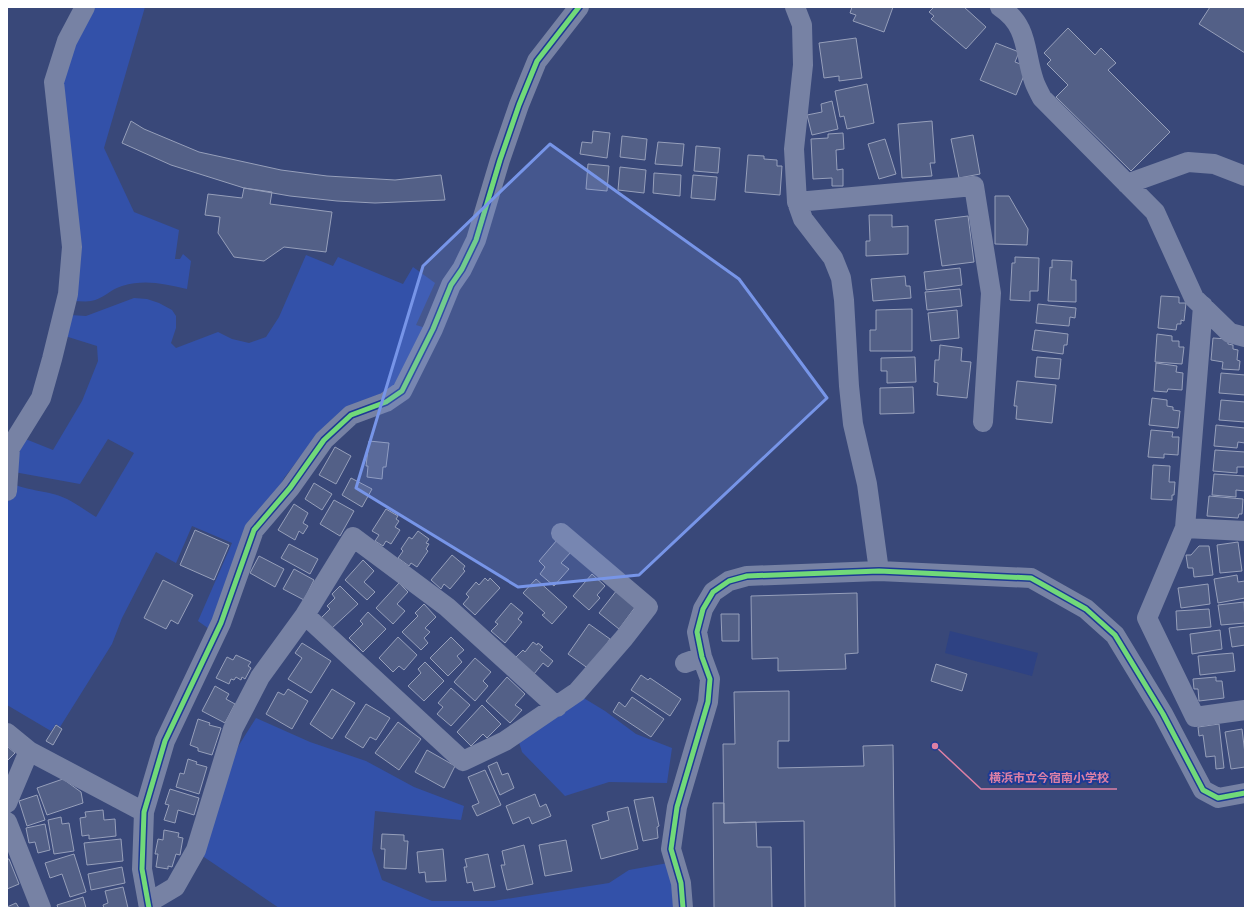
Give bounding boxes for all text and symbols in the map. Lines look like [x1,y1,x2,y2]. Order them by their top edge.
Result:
callout: 横浜市立今宿南小学校 [981,765,1117,789]
text: 横浜市立今宿南小学校 [989,769,1109,786]

